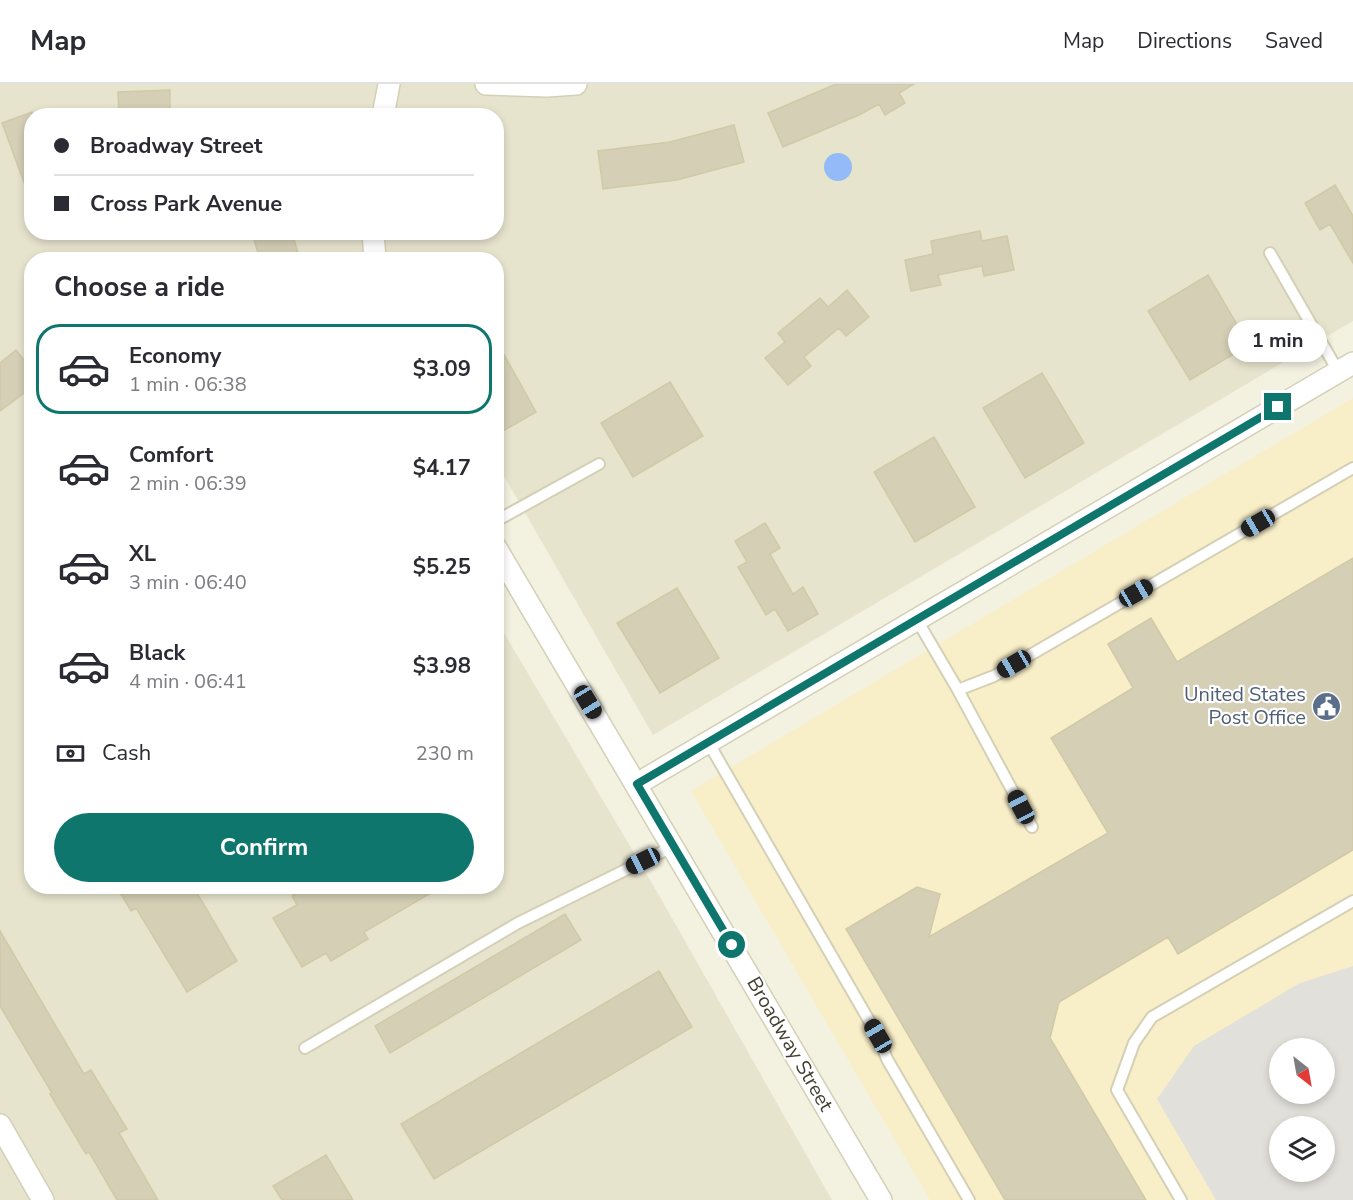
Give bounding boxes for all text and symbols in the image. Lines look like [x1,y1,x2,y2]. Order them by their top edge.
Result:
text: Map [30,22,86,60]
text: Map [1063,27,1104,55]
text: Directions [1137,27,1232,55]
text: Saved [1265,27,1323,55]
text: Broadway Street [90,131,262,161]
text: Cross Park Avenue [90,189,282,219]
text: Choose a ride [54,269,225,306]
callout: 1 min [1228,320,1328,362]
text: 1 min [1252,327,1303,354]
text: Economy [129,341,221,371]
icon: car [57,342,111,396]
text: $3.09 [413,354,471,384]
text: 1 min · 06:38 [129,371,247,398]
route end [1264,393,1291,420]
text: Comfort [129,440,213,470]
icon: car [57,441,111,495]
text: $4.17 [413,453,471,483]
text: 2 min · 06:39 [129,470,247,497]
car [1238,506,1278,540]
text: XL [129,539,156,569]
icon: car [57,540,111,594]
text: $5.25 [413,552,471,582]
text: 3 min · 06:40 [129,569,247,596]
car [1116,576,1156,610]
text: Black [129,638,185,668]
icon: car [57,639,111,693]
car [994,647,1034,681]
text: $3.98 [413,651,471,681]
text: 4 min · 06:41 [129,668,247,695]
place label: United States Post Office [1184,681,1306,731]
car [571,682,605,722]
public building icon: United States Post Office [1311,690,1343,722]
icon: cash [54,737,87,770]
text: Cash [102,738,151,768]
text: 230 m [416,740,474,767]
car [1005,787,1037,827]
button: Confirm [54,813,474,882]
car [623,845,663,877]
route start [718,931,745,958]
street label: Broadway Street [741,972,840,1117]
car [861,1016,895,1056]
north arrow [1269,1038,1335,1104]
map controls [1269,1038,1335,1182]
button: layers [1269,1116,1335,1182]

